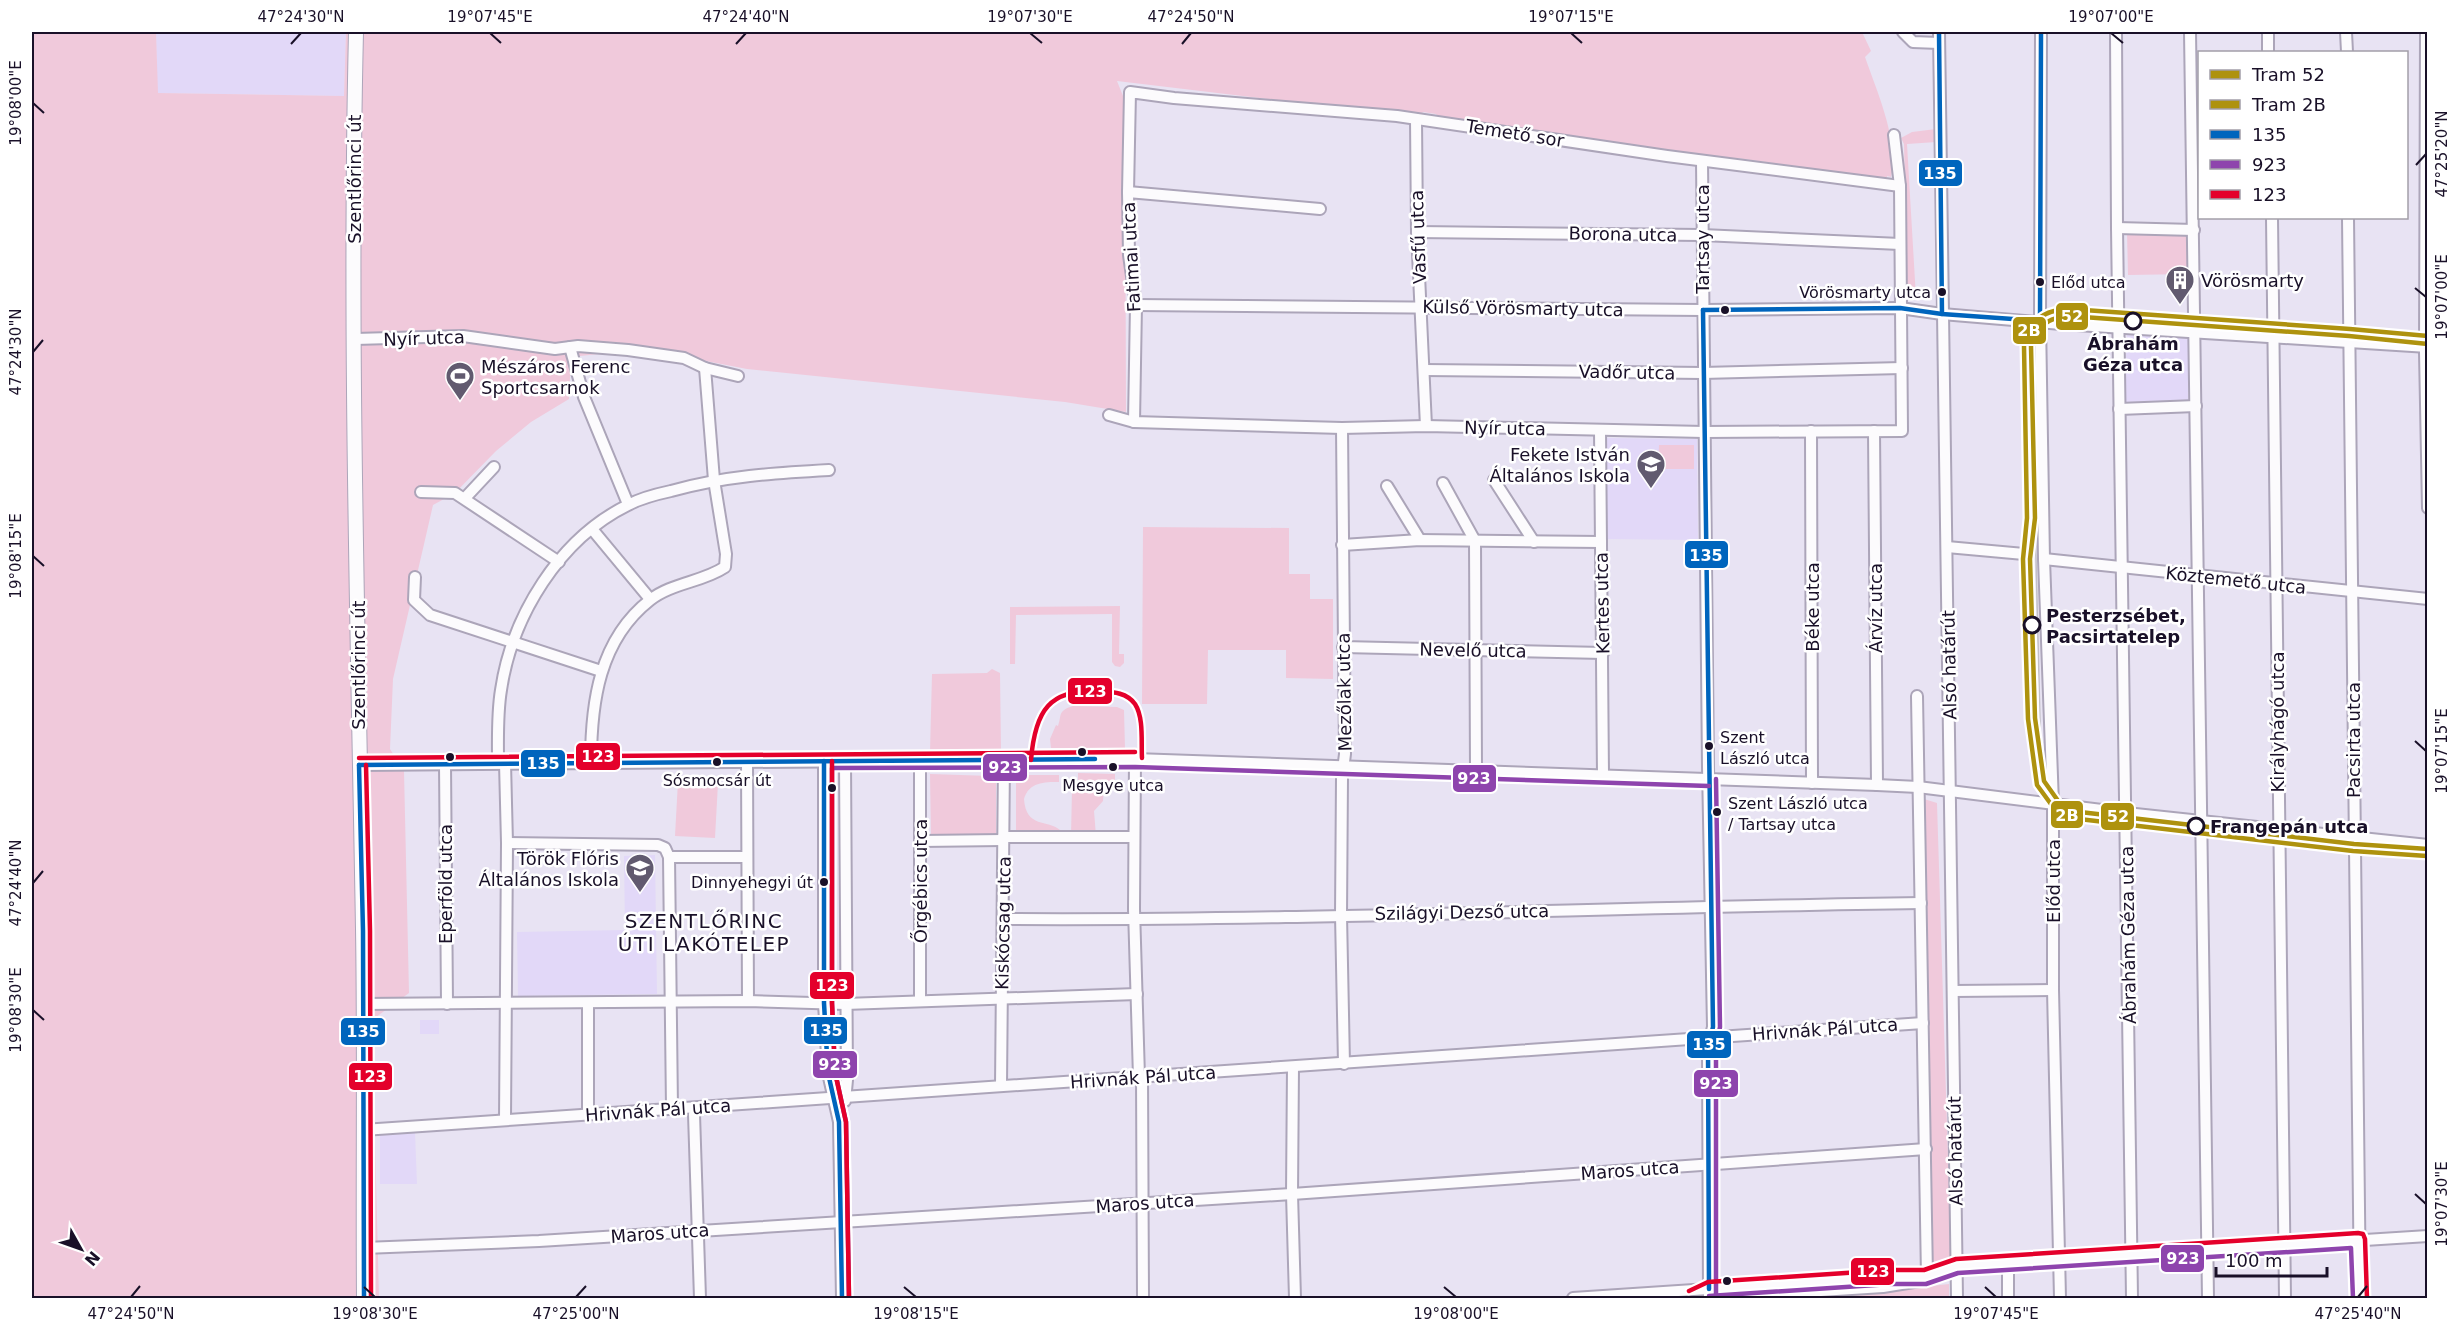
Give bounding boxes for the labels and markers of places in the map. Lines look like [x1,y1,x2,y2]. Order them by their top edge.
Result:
building icon: Vörösmarty [2164,264,2196,306]
place label: Vörösmarty [2201,270,2304,291]
place label: Előd utca [2051,273,2126,292]
marker: Előd utca [2034,276,2046,288]
place label: Vörösmarty utca [1799,283,1931,302]
marker: Vörösmarty utca [1936,286,1948,298]
unlabelled marker [1719,304,1731,316]
marker: Ábrahám Géza utca [2124,312,2142,330]
place label: Ábrahám Géza utca [2083,333,2183,375]
place label: Mészáros Ferenc Sportcsarnok [481,356,630,398]
sports icon: Mészáros Ferenc Sportcsarnok [444,360,476,402]
place label: Fekete István Általános Iskola [1490,444,1630,486]
school or university icon: Fekete István Általános Iskola [1635,448,1667,490]
place label: Pesterzsébet, Pacsirtatelep [2046,605,2186,647]
marker: Pesterzsébet, Pacsirtatelep [2023,616,2041,634]
place label: Szent László utca [1720,728,1810,768]
marker: Szent László utca [1703,740,1715,752]
unlabelled marker [1076,746,1088,758]
unlabelled marker [444,751,456,763]
marker: Sósmocsár út [711,756,723,768]
marker: Mesgye utca [1107,761,1119,773]
place label: Sósmocsár út [663,771,771,790]
place label: Mesgye utca [1062,776,1164,795]
unlabelled marker [826,782,838,794]
place label: Szent László utca / Tartsay utca [1728,794,1868,834]
marker: Szent László utca / Tartsay utca [1711,806,1723,818]
place label: Frangepán utca [2210,816,2368,837]
marker: Frangepán utca [2187,817,2205,835]
place label: Török Flóris Általános Iskola [479,848,619,890]
school or university icon: Török Flóris Általános Iskola [624,852,656,894]
place label: Dinnyehegyi út [691,873,813,892]
marker: Dinnyehegyi út [818,876,830,888]
unlabelled marker [1721,1275,1733,1287]

